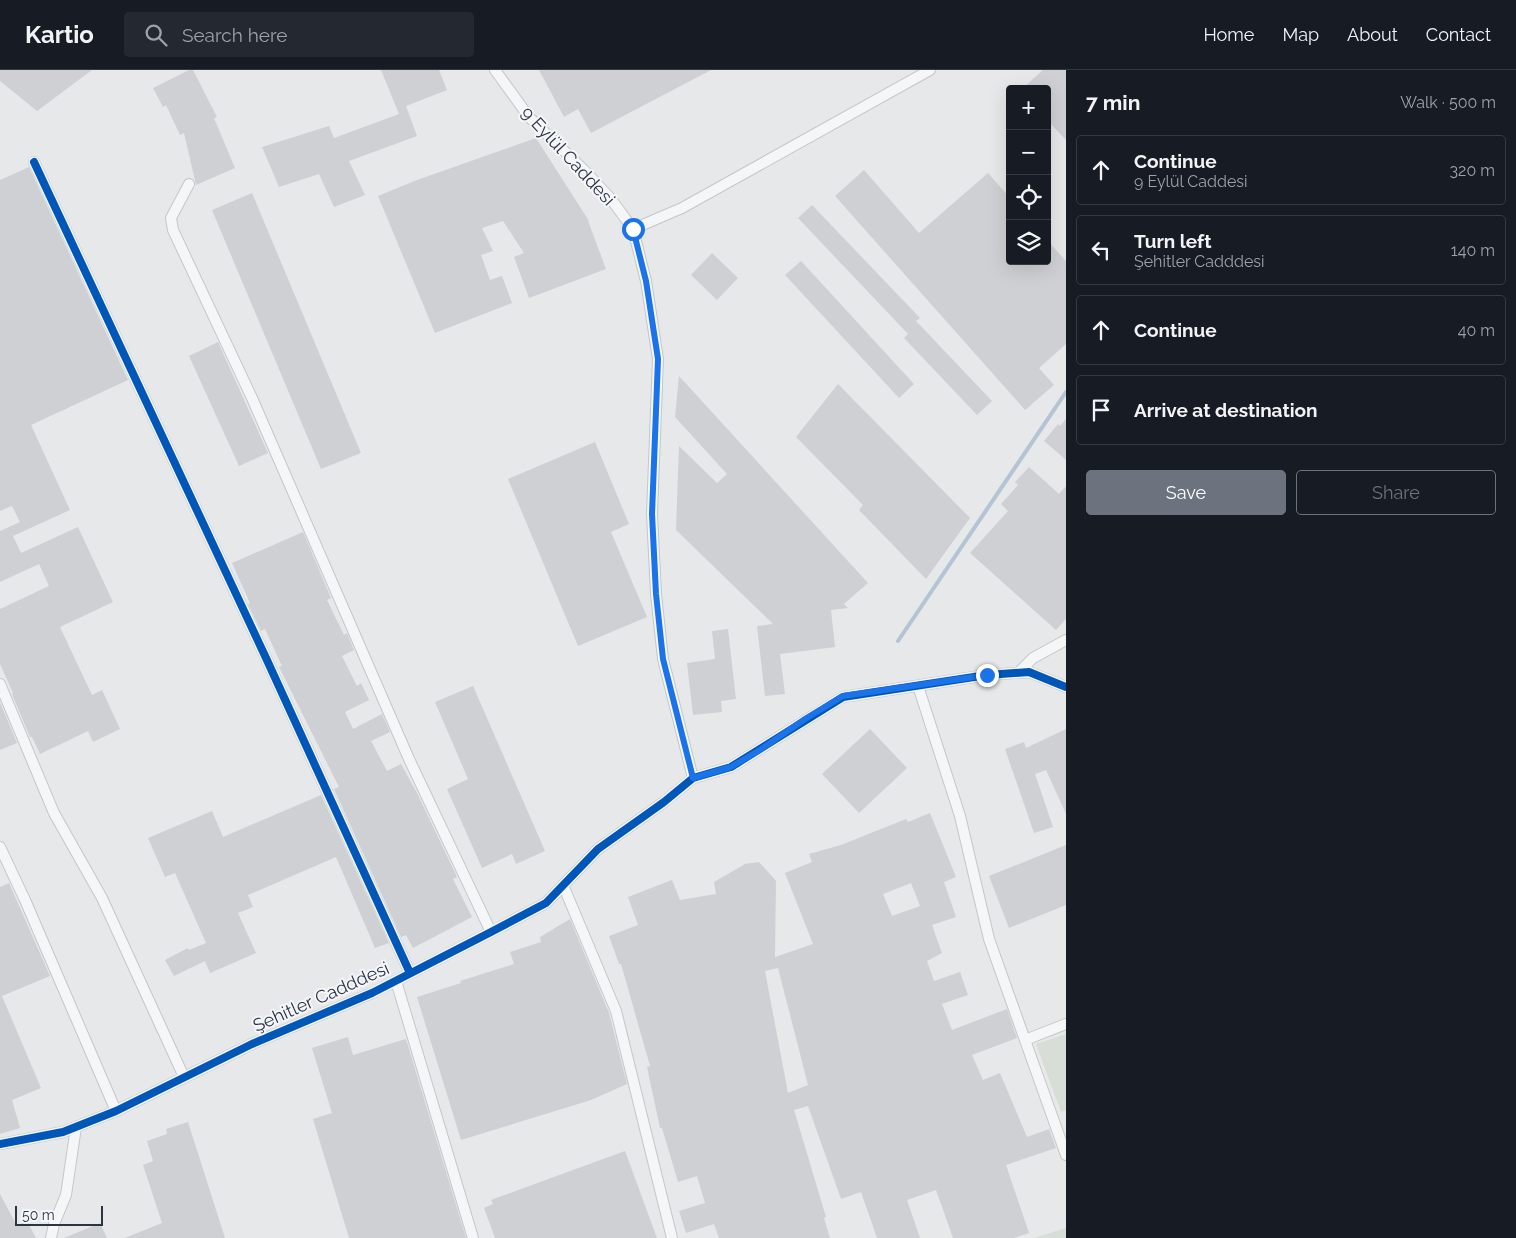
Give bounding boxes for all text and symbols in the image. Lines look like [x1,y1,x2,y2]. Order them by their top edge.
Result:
search box [124,12,474,57]
text: Kartio [25,20,94,49]
icon: search [142,21,170,49]
text: Search here [182,24,287,46]
text: Home [1203,24,1254,45]
text: Map [1282,24,1319,45]
text: About [1347,24,1398,45]
text: Contact [1426,24,1491,45]
map controls [1006,85,1051,265]
button: + [1006,85,1051,130]
text: 7 min [1086,90,1140,115]
text: Walk · 500 m [1400,93,1496,112]
street label: 9 Eylül Caddesi [517,102,620,210]
button: − [1006,130,1051,175]
text: Continue [1134,150,1217,172]
icon: ahead [1087,156,1115,184]
text: 320 m [1450,161,1495,180]
text: 9 Eylül Caddesi [1134,172,1248,191]
button: locate [1006,175,1051,220]
route start [622,218,645,241]
button: layers [1006,220,1051,265]
text: Turn left [1134,230,1211,252]
icon: left [1087,236,1115,264]
text: 140 m [1451,241,1495,260]
text: Şehitler Cadddesi [1134,252,1265,271]
icon: ahead [1087,316,1115,344]
text: Continue [1134,319,1217,341]
text: 40 m [1458,321,1495,340]
icon: arrive [1087,396,1115,424]
text: Arrive at destination [1134,399,1318,421]
button: Save [1086,470,1286,515]
button: Share [1296,470,1496,515]
route end [976,664,999,687]
street label: Şehitler Cadddesi [249,957,392,1036]
scale bar [15,1203,102,1226]
text: 50 m [22,1207,55,1223]

